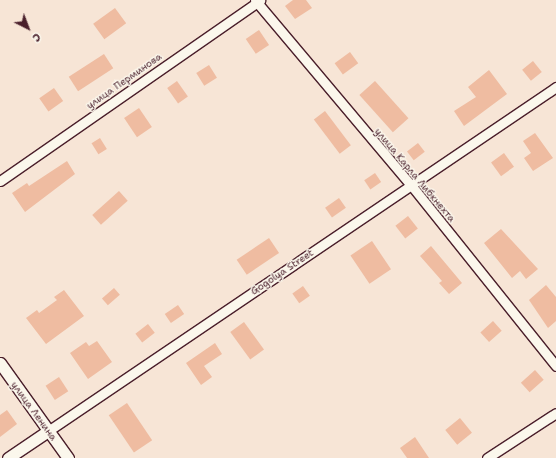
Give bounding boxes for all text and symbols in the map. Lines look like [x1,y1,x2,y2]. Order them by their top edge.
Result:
north arrow [8,8,48,48]
text: С [29,29,44,45]
street label: улица Перминова [84,51,164,111]
street label: улица Карла Либкнехта [372,126,458,224]
street label: Gogolya Street [248,247,316,297]
street label: улица Ленина [9,379,59,443]

